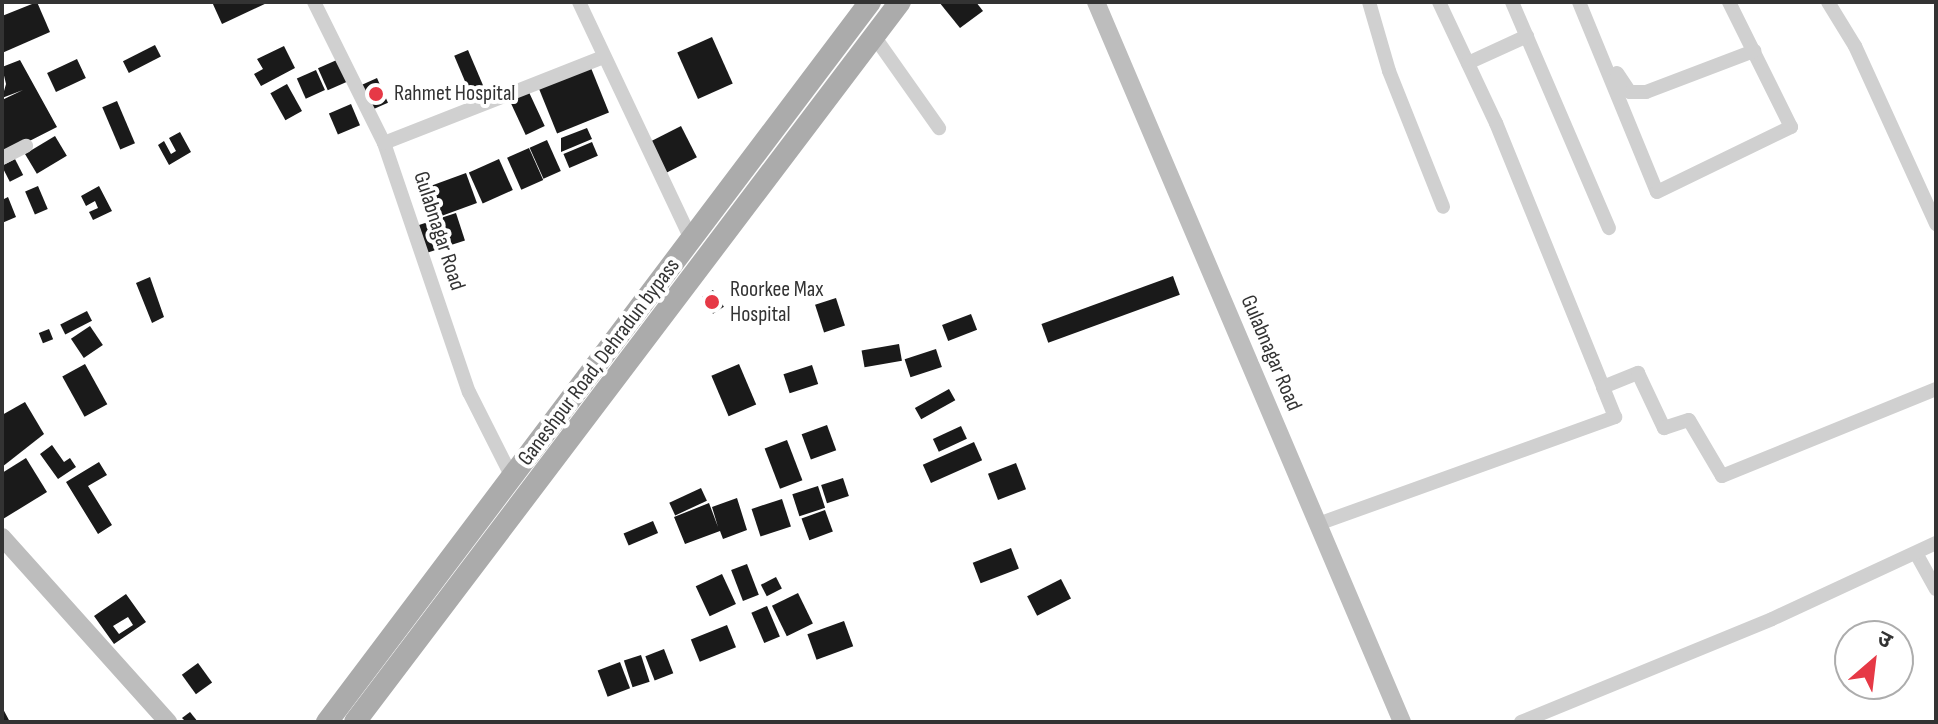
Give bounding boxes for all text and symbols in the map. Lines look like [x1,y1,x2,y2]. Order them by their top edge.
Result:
place label: Rahmet Hospital [394,81,515,107]
marker: Rahmet Hospital [365,83,387,105]
street label: Gulabnagar Road [407,168,471,294]
street label: Ganeshpur Road, Dehradun bypass [512,253,686,471]
place label: Roorkee Max Hospital [730,276,823,328]
marker: Roorkee Max Hospital [701,291,723,313]
street label: Gulabnagar Road [1235,291,1307,415]
north arrow [1834,620,1914,700]
text: उ [1873,625,1897,655]

